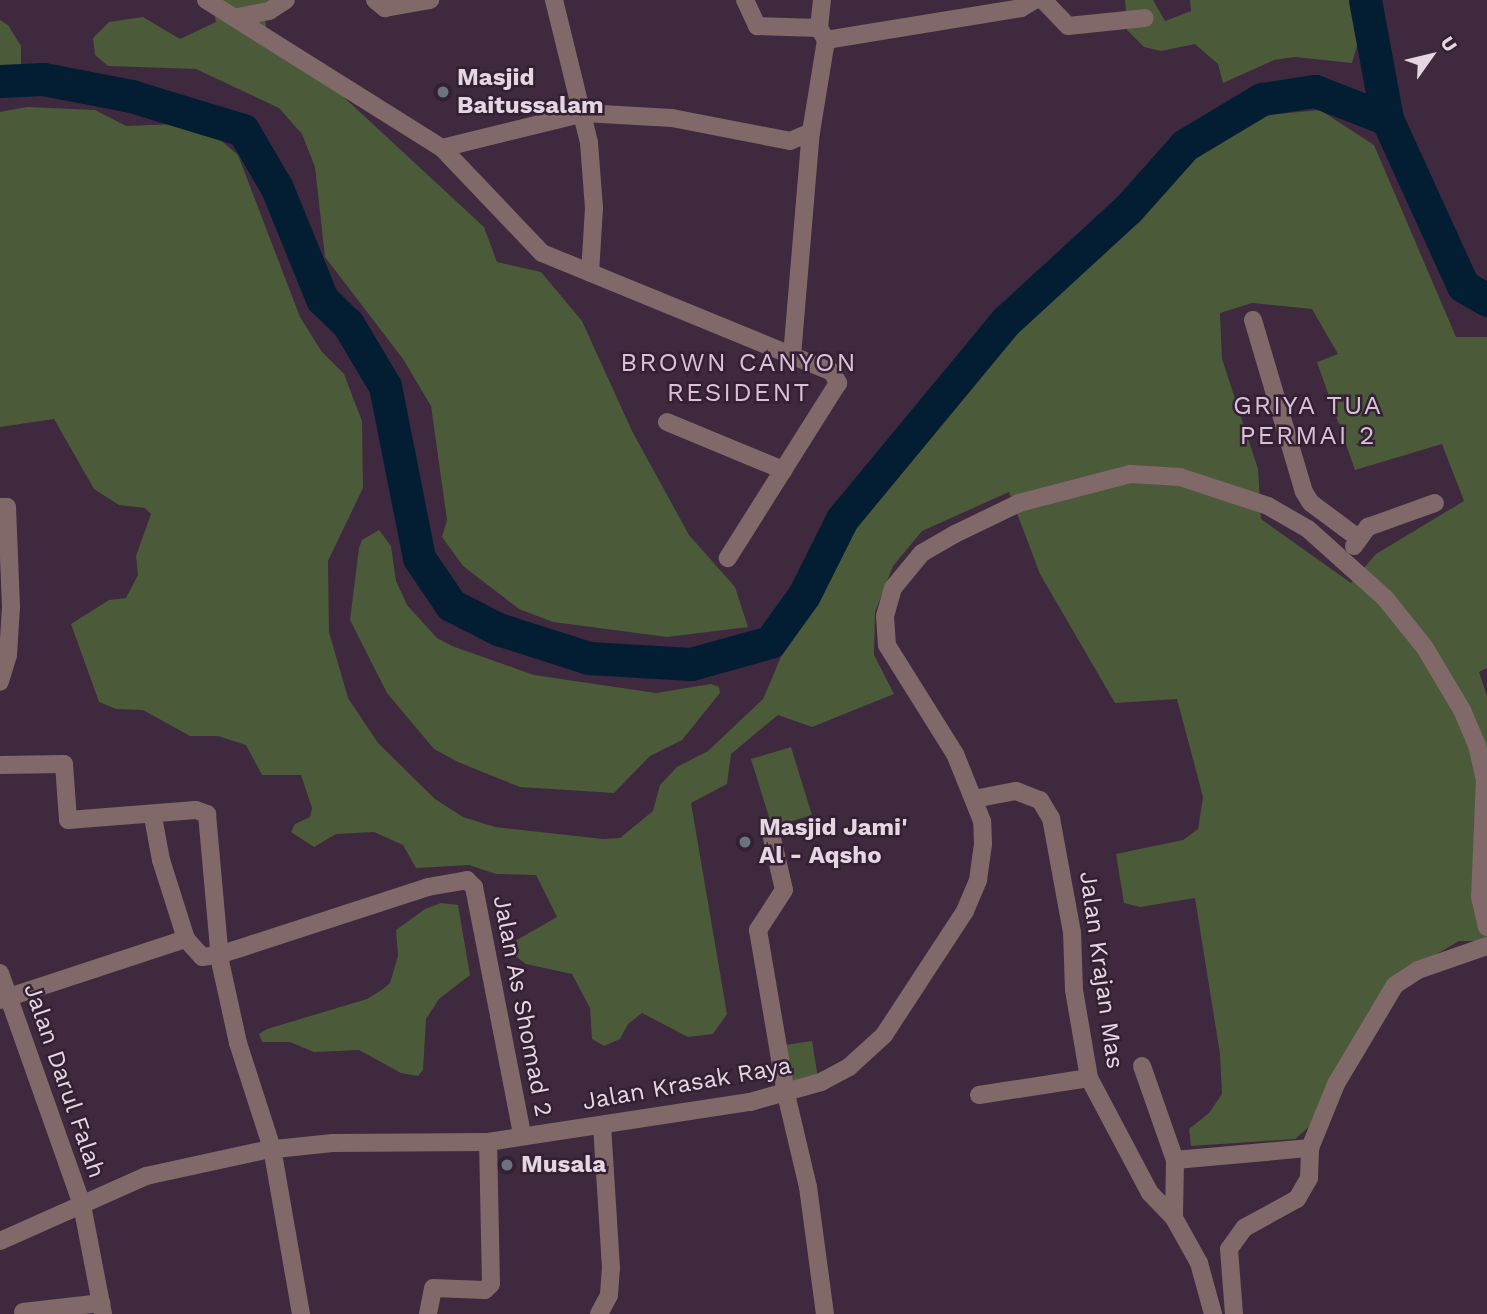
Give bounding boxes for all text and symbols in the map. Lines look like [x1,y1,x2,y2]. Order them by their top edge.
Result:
north arrow [1396,21,1466,91]
text: U [1436,32,1462,56]
place label: Masjid Baitussalam [457,64,604,120]
marker: Masjid Baitussalam [435,84,451,100]
district label: BROWN CANYON RESIDENT [622,347,856,408]
district label: GRIYA TUA PERMAI 2 [1233,390,1383,452]
place label: Masjid Jami' Al - Aqsho [759,814,908,870]
marker: Masjid Jami' Al - Aqsho [737,834,753,850]
street label: Jalan Krajan Mas [1073,869,1129,1071]
street label: Jalan As Shomad 2 [486,893,558,1119]
street label: Jalan Darul Falah [17,980,111,1182]
street label: Jalan Krasak Raya [580,1051,794,1117]
place label: Musala [521,1151,606,1179]
marker: Musala [499,1157,515,1173]

